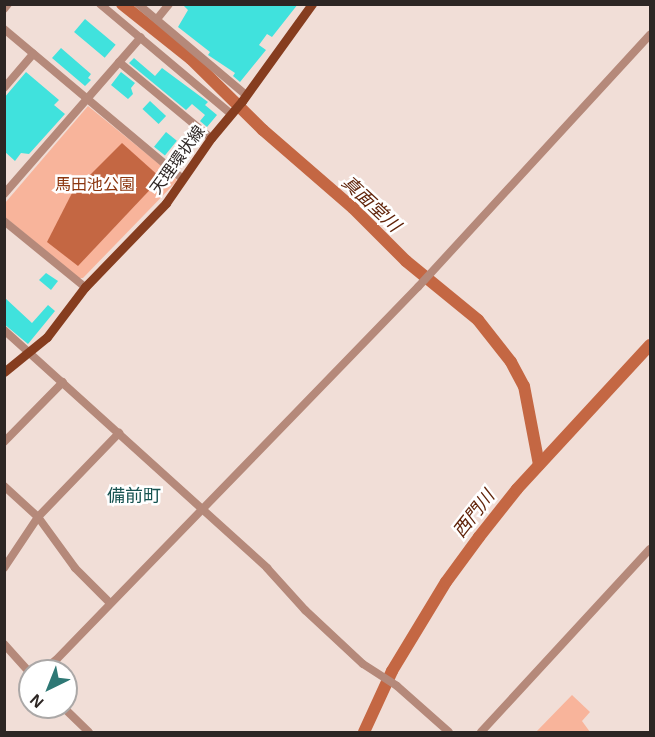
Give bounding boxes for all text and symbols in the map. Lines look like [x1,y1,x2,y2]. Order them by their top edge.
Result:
street label: 天理環状線 [147,122,209,198]
water label: 真面堂川 [337,172,405,236]
park label: 馬田池公園 [55,175,135,195]
district label: 備前町 [107,485,161,507]
water label: 西門川 [449,486,499,542]
north arrow [18,659,78,719]
text: N [27,691,47,711]

